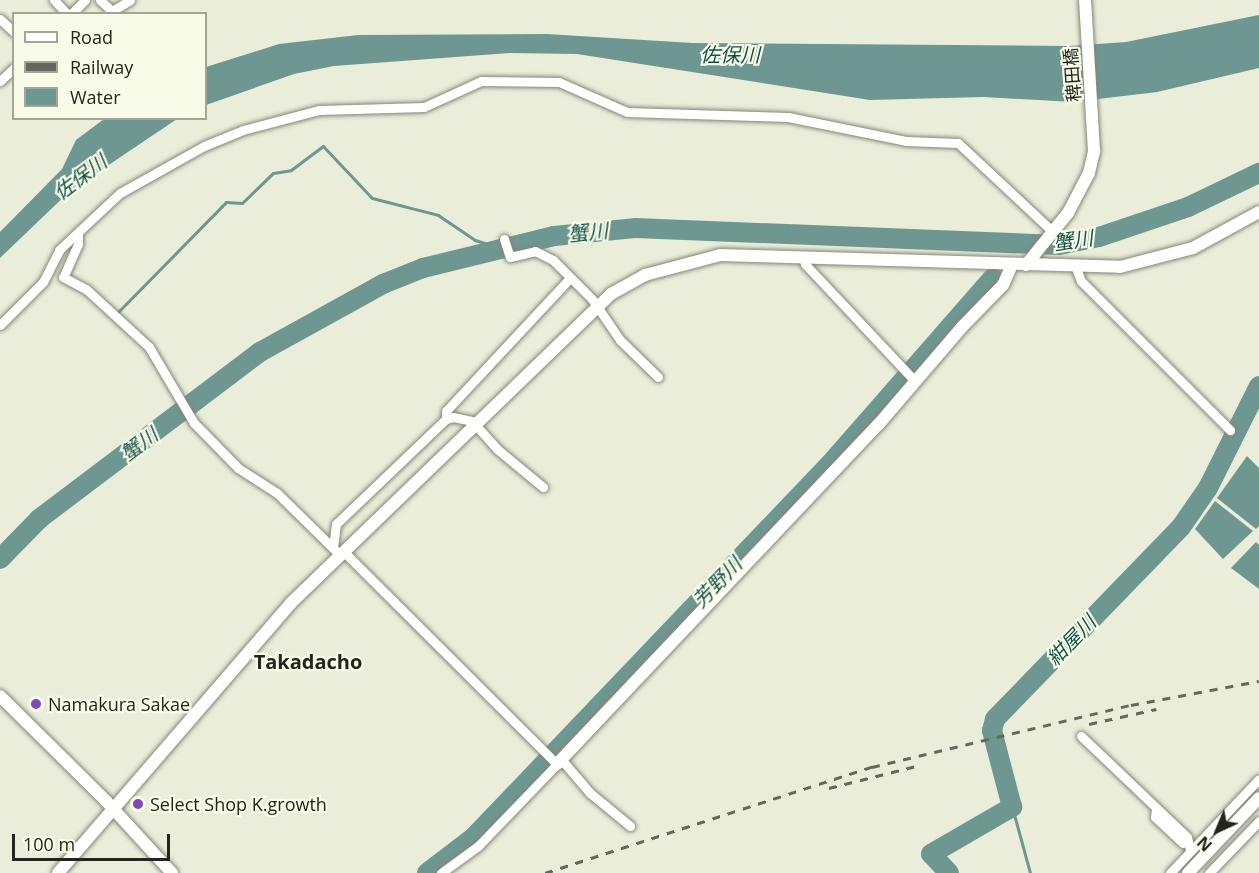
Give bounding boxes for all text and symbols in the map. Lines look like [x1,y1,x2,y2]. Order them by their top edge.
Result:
legend [12,12,207,120]
text: Road [70,25,113,49]
water label: 佐保川 [700,42,760,66]
street label: 稗田橋 [1059,47,1085,103]
text: Railway [70,55,133,79]
text: Water [70,85,121,109]
water label: 佐保川 [49,149,111,205]
water label: 蟹川 [567,218,609,246]
water label: 蟹川 [1052,225,1094,255]
water label: 蟹川 [116,422,162,466]
water label: 芳野川 [688,552,746,612]
water label: 紺屋川 [1042,610,1100,670]
district label: Takadacho [254,649,362,673]
place label: Namakura Sakae [48,693,190,715]
marker: Namakura Sakae [29,697,43,711]
place label: Select Shop K.growth [150,793,327,815]
marker: Select Shop K.growth [131,797,145,811]
north arrow [1187,801,1247,861]
scale bar [15,822,172,860]
text: 100 m [23,832,75,856]
text: N [1192,832,1217,856]

